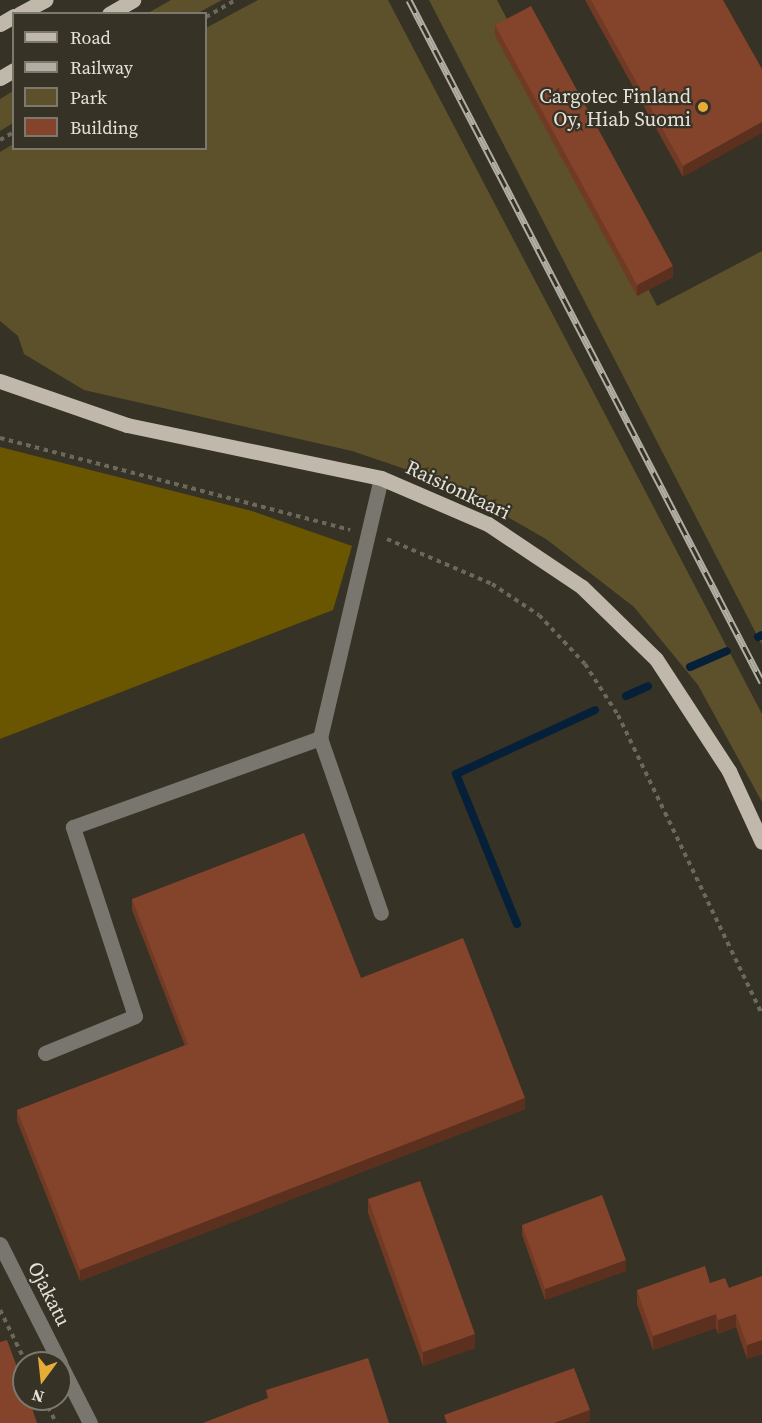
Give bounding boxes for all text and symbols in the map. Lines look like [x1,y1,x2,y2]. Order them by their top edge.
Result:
legend [12,12,207,150]
text: Road [70,25,111,50]
text: Railway [70,55,133,80]
place label: Cargotec Finland Oy, Hiab Suomi [539,84,691,131]
text: Park [70,85,107,110]
marker: Cargotec Finland Oy, Hiab Suomi [696,100,710,114]
text: Building [70,115,138,140]
street label: Raisionkaari [402,455,514,525]
street label: Ojakatu [23,1258,75,1330]
north arrow [12,1351,72,1411]
text: N [29,1384,46,1409]

